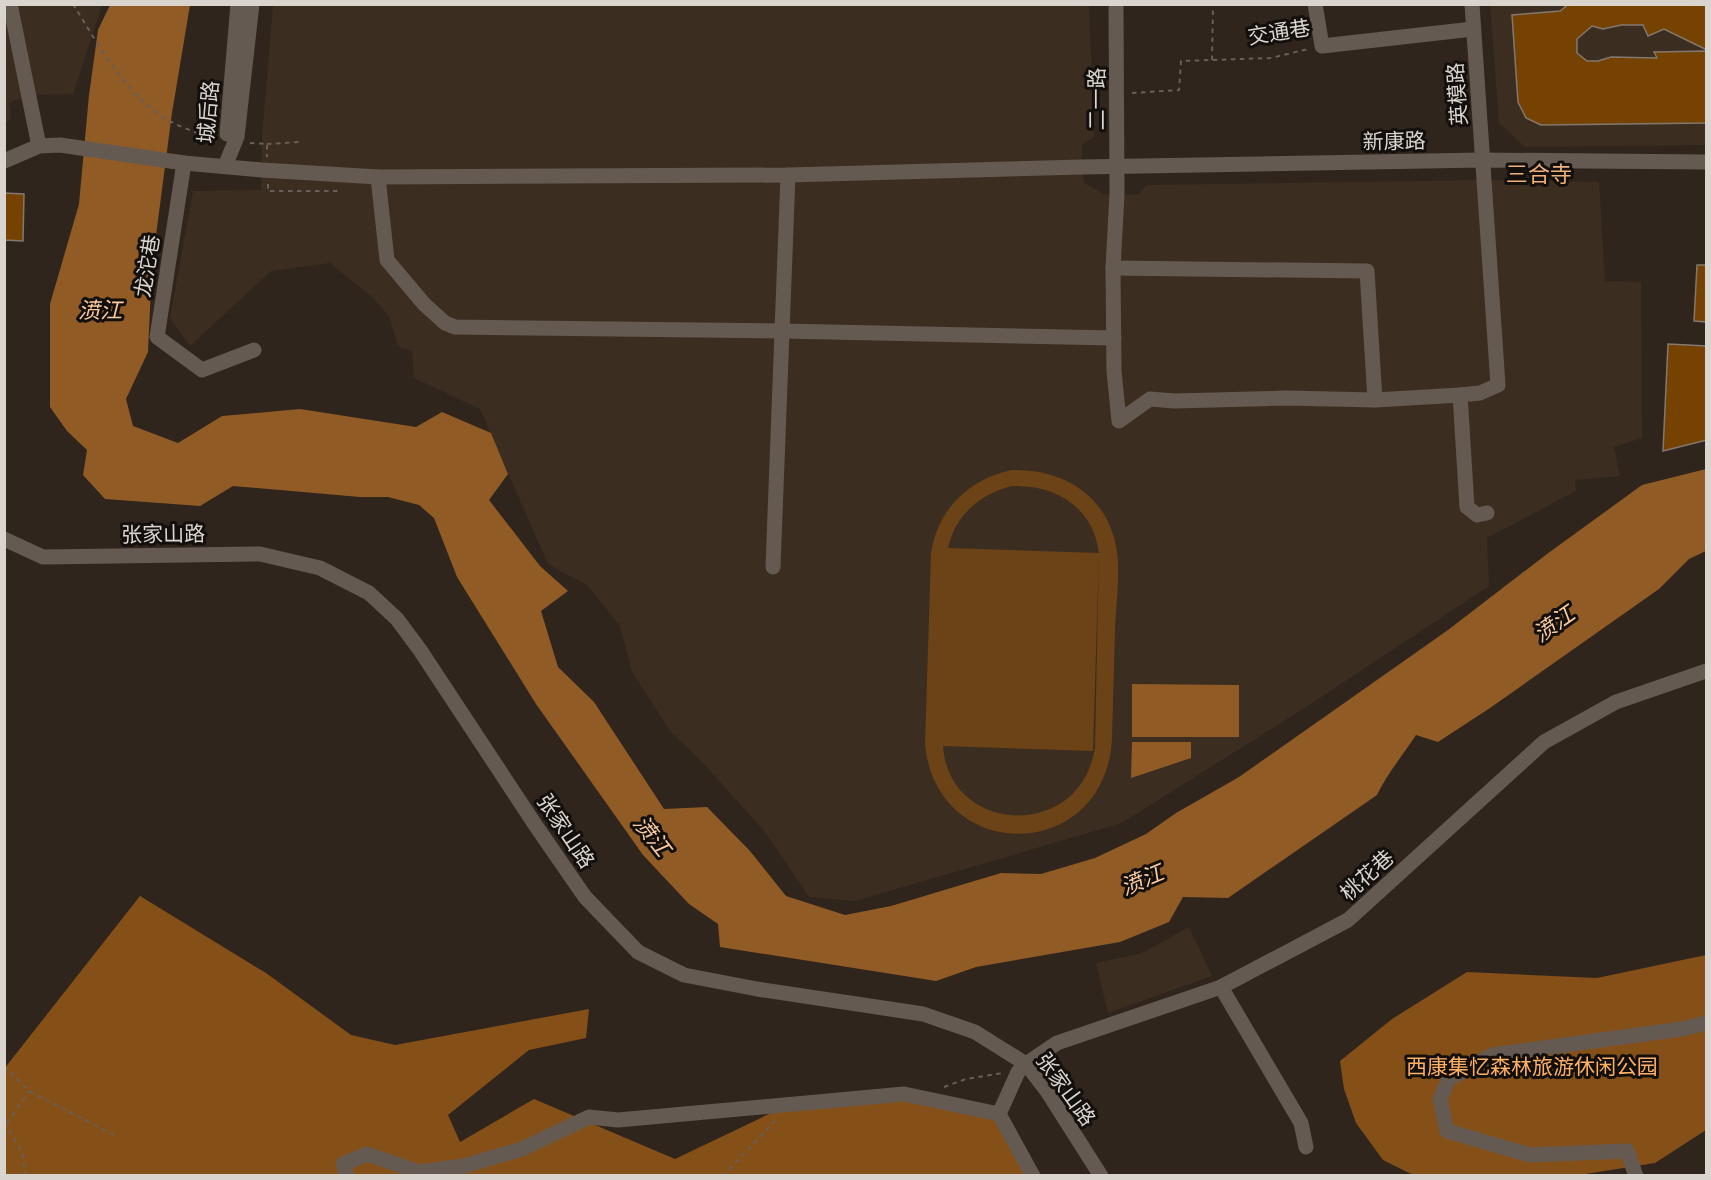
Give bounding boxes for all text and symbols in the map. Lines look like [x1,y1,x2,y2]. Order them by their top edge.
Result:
street label: 交通巷 [1246,15,1312,49]
street label: 英模路 [1442,62,1472,126]
street label: 二一路 [1084,68,1109,131]
street label: 城后路 [193,80,223,144]
street label: 新康路 [1362,128,1426,154]
district label: 三合寺 [1506,161,1572,188]
street label: 龙沱巷 [130,233,164,299]
water label: 𣸣江 [78,297,124,324]
street label: 张家山路 [121,521,205,547]
water label: 𣸣江 [1528,599,1581,648]
street label: 张家山路 [532,789,600,873]
water label: 𣸣江 [628,810,677,863]
street label: 桃花巷 [1335,845,1399,905]
water label: 𣸣江 [1116,858,1169,901]
street label: 张家山路 [1031,1048,1101,1130]
park label: 西康集忆森林旅游休闲公园 [1406,1054,1658,1079]

